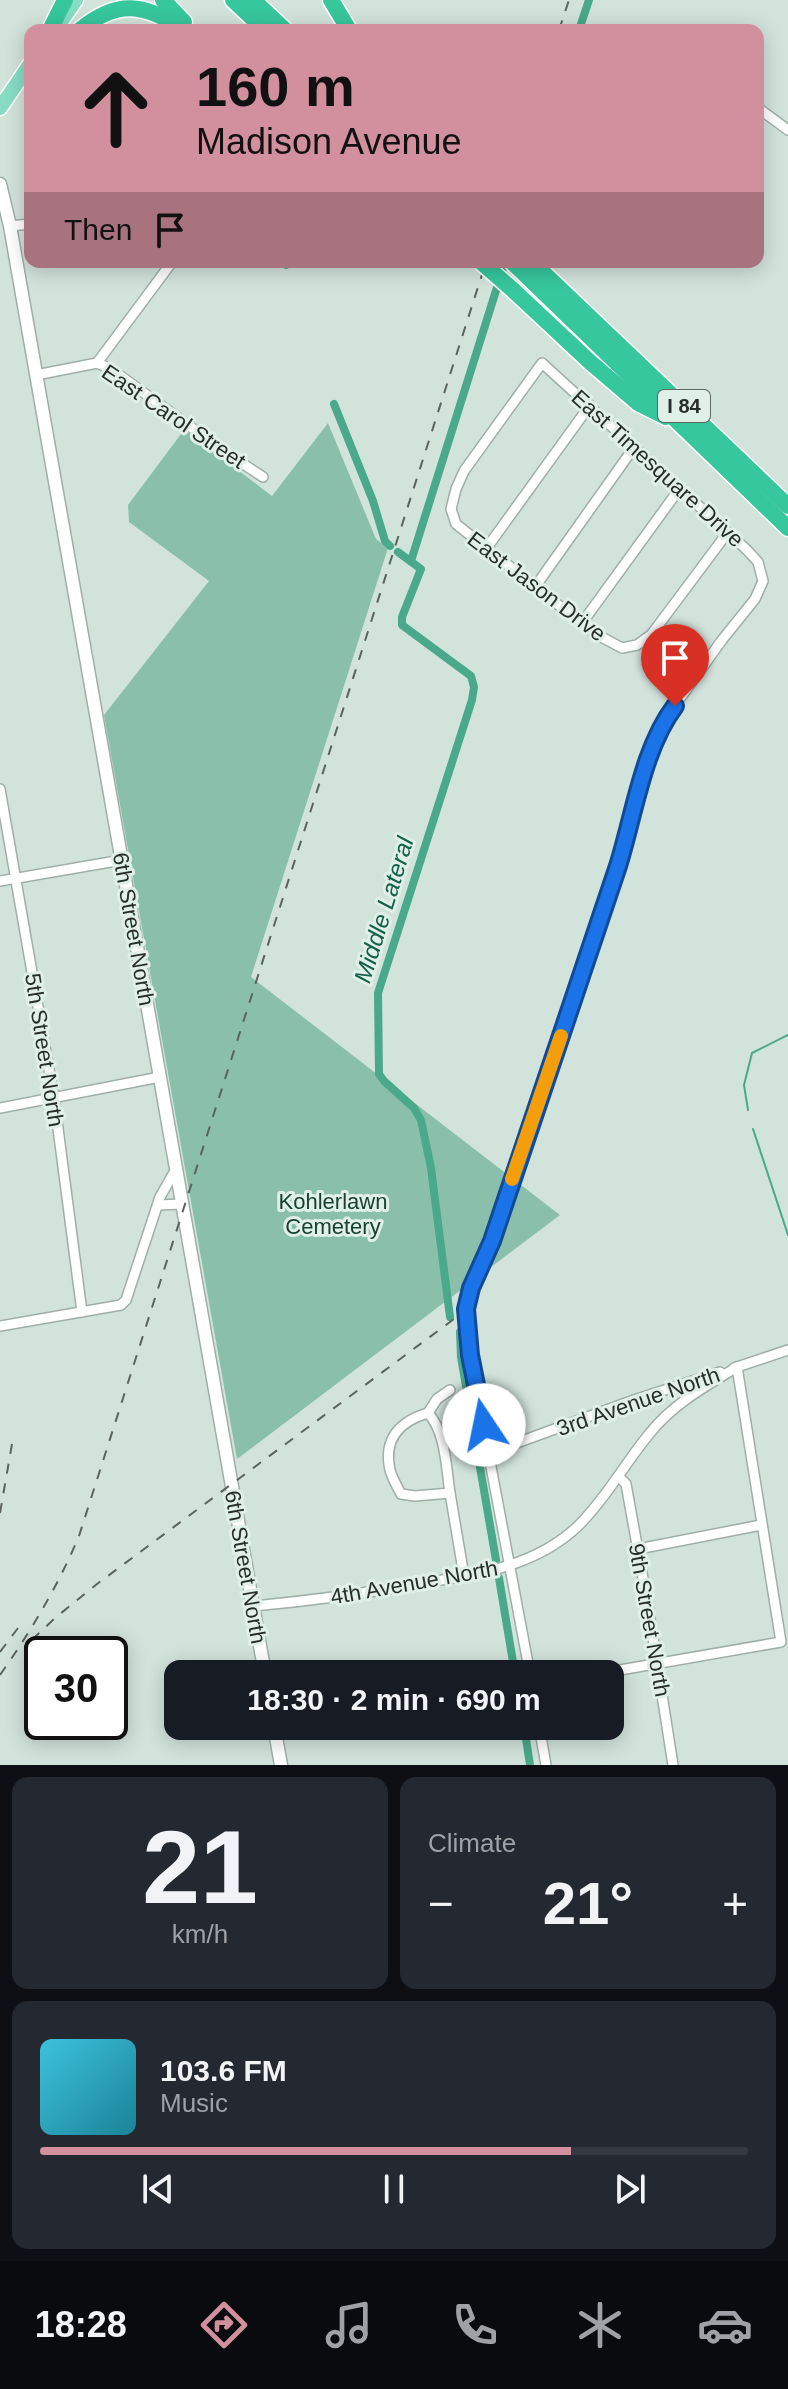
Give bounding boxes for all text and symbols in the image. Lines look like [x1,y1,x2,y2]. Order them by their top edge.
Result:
text: 160 m [196,55,355,118]
icon: ahead [64,56,168,160]
text: Madison Avenue [196,121,462,162]
icon: arrive [148,208,192,252]
text: Then [64,213,132,246]
street label: East Carol Street [97,359,250,474]
street label: East Timesquare Drive [567,385,749,552]
road number: I 84 [658,390,710,422]
street label: East Jason Drive [463,526,611,646]
pin [641,624,709,706]
icon: arrive [653,636,697,680]
water label: Middle Lateral [349,833,419,986]
street label: 6th Street North [108,850,159,1008]
street label: 5th Street North [20,971,69,1129]
park label: Kohlerlawn Cemetery [279,1189,387,1239]
street label: 3rd Avenue North [553,1362,723,1441]
position arrow [442,1383,526,1467]
street label: 6th Street North [220,1488,271,1646]
street label: 9th Street North [624,1541,675,1699]
street label: 4th Avenue North [328,1555,500,1610]
speed limit sign: 30 [24,1636,128,1740]
text: 18:30 · 2 min · 690 m [247,1683,541,1716]
text: 21 [142,1809,258,1925]
text: Climate [428,1828,516,1858]
text: 21° [543,1870,633,1937]
text: − [428,1879,454,1928]
text: + [722,1879,748,1928]
text: km/h [172,1919,228,1949]
text: 103.6 FM [160,2054,287,2087]
text: Music [160,2088,228,2118]
icon: previous [136,2167,180,2211]
icon: pause [372,2167,416,2211]
icon: next [608,2167,652,2211]
icon: directions [196,2297,252,2353]
icon: music [321,2297,377,2353]
icon: phone [447,2297,503,2353]
icon: climate [572,2297,628,2353]
icon: car [697,2297,753,2353]
text: 18:28 [35,2304,127,2345]

